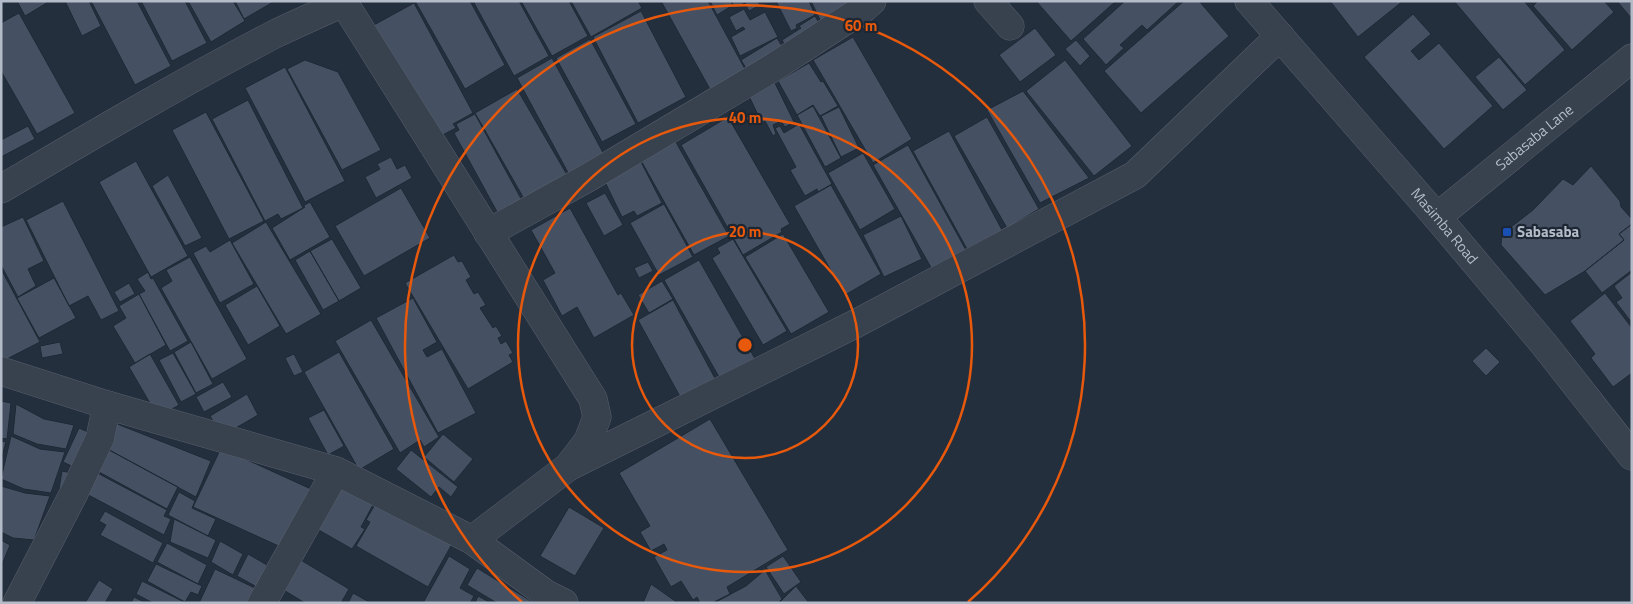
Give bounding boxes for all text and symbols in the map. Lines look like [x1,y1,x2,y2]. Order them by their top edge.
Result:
text: 60 m [845,14,877,37]
street label: Sabasaba Lane [1490,98,1578,176]
text: 40 m [729,106,761,129]
street label: Masimba Road [1405,182,1484,269]
text: 20 m [729,220,761,243]
place label: Sabasaba [1517,220,1580,243]
marker: Sabasaba [1501,226,1513,238]
centre of rings [736,336,754,354]

